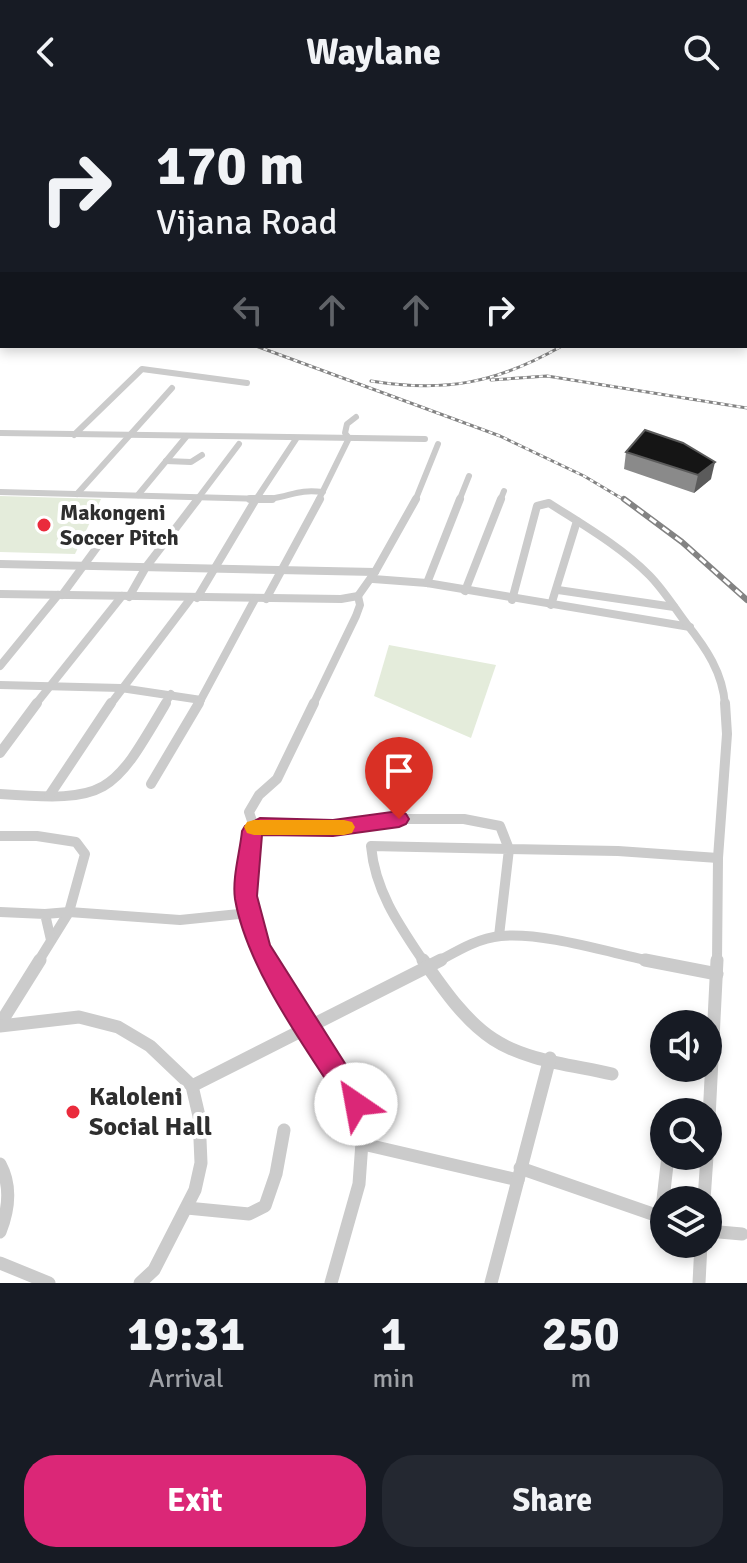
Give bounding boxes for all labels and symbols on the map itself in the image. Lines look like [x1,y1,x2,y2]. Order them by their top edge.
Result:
place label: Makongeni Soccer Pitch [60,499,179,551]
marker: Makongeni Soccer Pitch [35,516,53,534]
pin [365,737,433,819]
position arrow [314,1062,398,1146]
place label: Kaloleni Social Hall [89,1081,212,1143]
marker: Kaloleni Social Hall [64,1103,82,1121]

